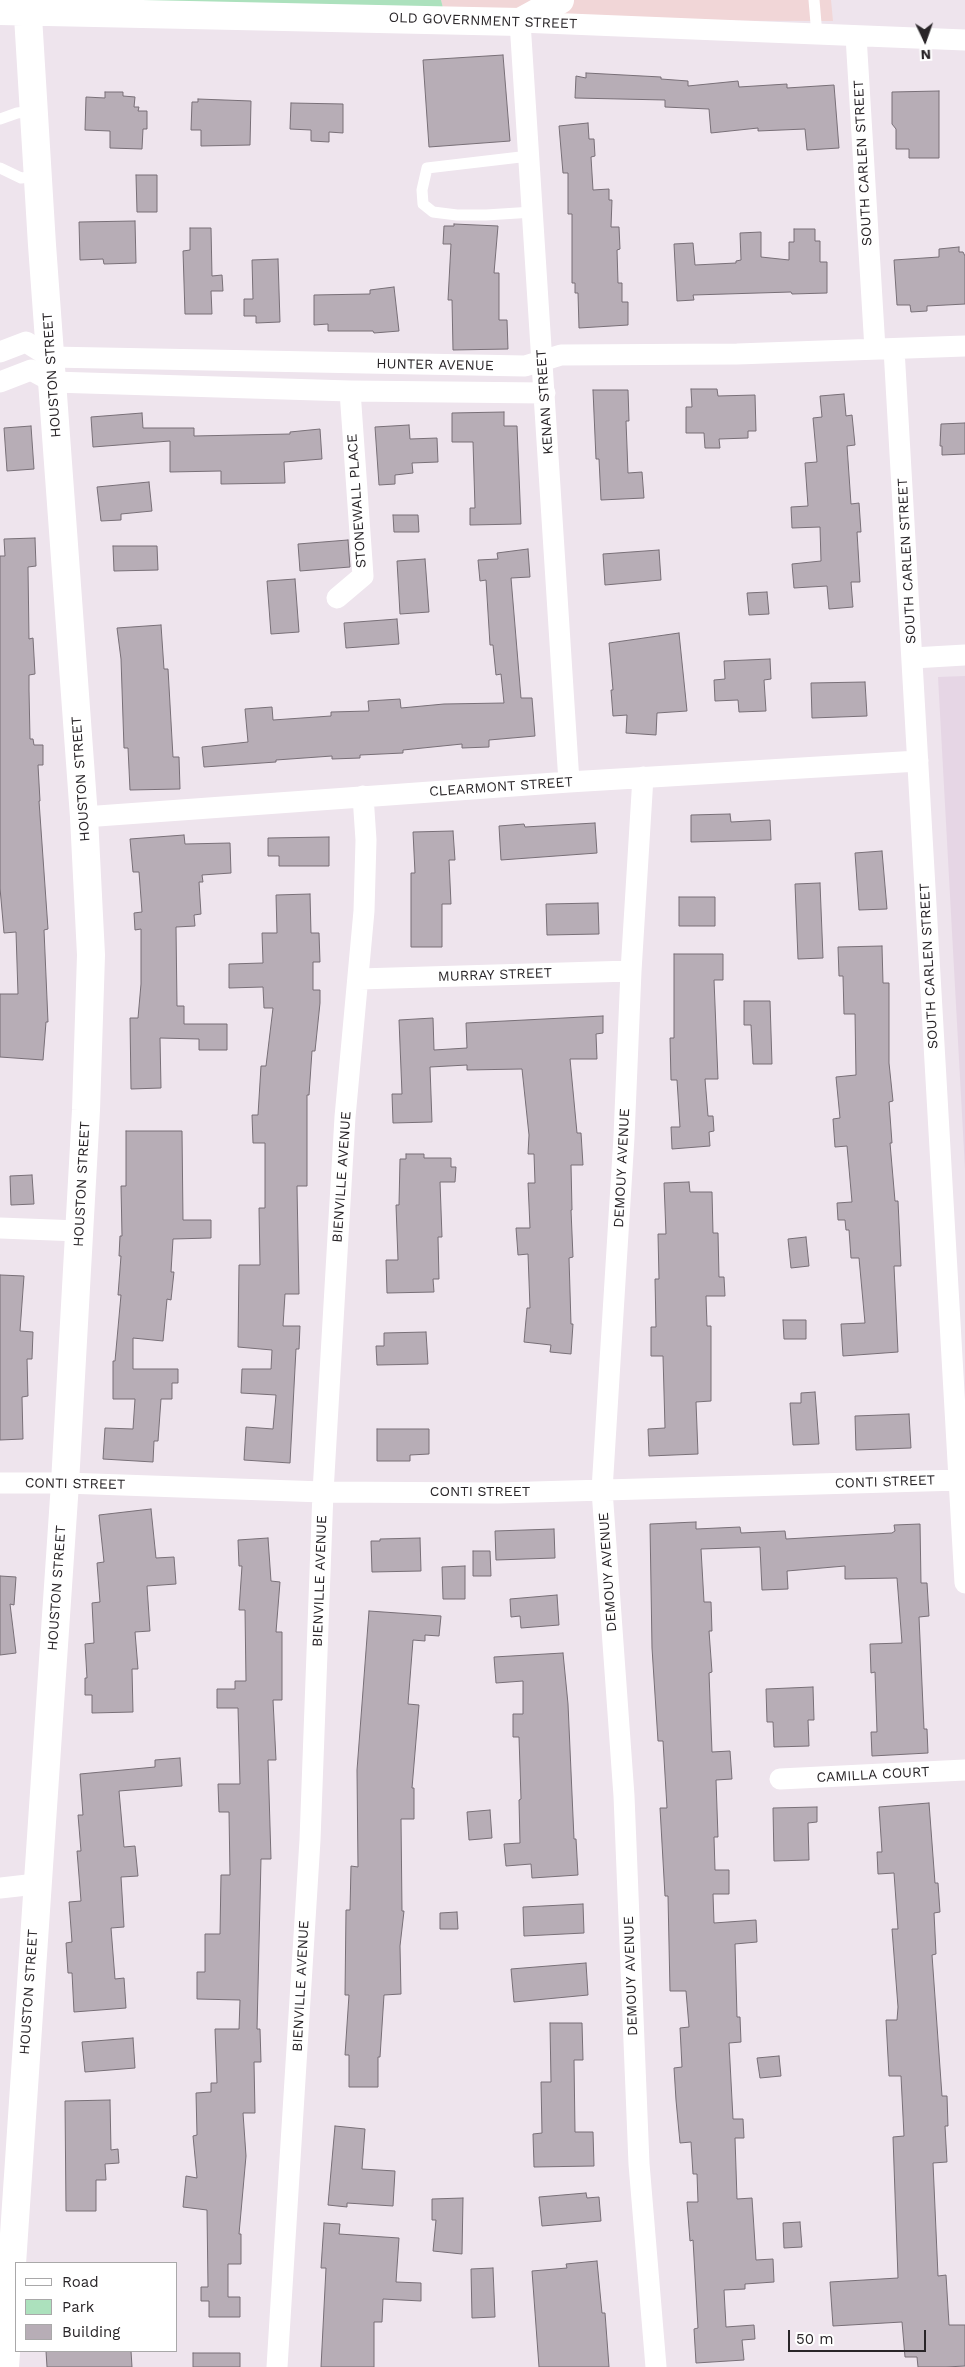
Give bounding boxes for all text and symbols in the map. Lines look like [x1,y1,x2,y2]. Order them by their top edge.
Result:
street label: OLD GOVERNMENT STREET [388,9,578,33]
north arrow [900,15,950,65]
text: N [920,47,931,63]
street label: SOUTH CARLEN STREET [850,80,876,246]
street label: HOUSTON STREET [39,312,65,438]
street label: KENAN STREET [533,349,557,455]
street label: HUNTER AVENUE [376,356,494,374]
street label: STONEWALL PLACE [344,433,370,569]
street label: SOUTH CARLEN STREET [894,478,920,644]
street label: HOUSTON STREET [68,716,94,842]
street label: CLEARMONT STREET [429,774,573,800]
street label: SOUTH CARLEN STREET [916,883,942,1049]
street label: MURRAY STREET [438,965,552,985]
street label: DEMOUY AVENUE [610,1108,634,1228]
street label: BIENVILLE AVENUE [329,1111,355,1243]
street label: HOUSTON STREET [70,1121,94,1247]
street label: CONTI STREET [835,1472,935,1492]
street label: CONTI STREET [25,1475,125,1493]
street label: CONTI STREET [430,1484,530,1500]
street label: DEMOUY AVENUE [595,1512,621,1632]
street label: BIENVILLE AVENUE [309,1515,331,1647]
street label: HOUSTON STREET [44,1525,70,1651]
street label: CAMILLA COURT [816,1764,930,1786]
street label: DEMOUY AVENUE [621,1916,641,2036]
street label: BIENVILLE AVENUE [289,1920,313,2052]
street label: HOUSTON STREET [16,1929,42,2055]
legend [15,2262,178,2352]
text: Road [62,2273,99,2291]
text: Park [62,2298,94,2316]
scale bar [790,2320,928,2352]
text: Building [62,2323,120,2341]
text: 50 m [796,2330,833,2348]

